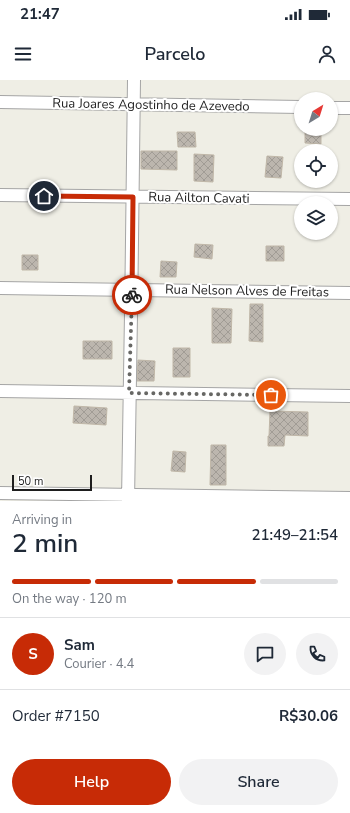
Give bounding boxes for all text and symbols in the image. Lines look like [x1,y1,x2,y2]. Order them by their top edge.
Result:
text: 21:47 [20,4,60,24]
text: Parcelo [145,42,205,66]
icon: menu [12,43,34,65]
icon: person [316,43,338,65]
north arrow [294,92,338,136]
map controls [294,92,338,240]
street label: Rua Joares Agostinho de Azevedo [52,94,250,116]
button: locate [294,144,338,188]
pin [27,179,61,213]
icon: home [33,185,55,207]
street label: Rua Ailton Cavati [148,188,250,208]
button: layers [294,196,338,240]
courier [112,275,152,315]
street label: Rua Nelson Alves de Freitas [165,281,329,301]
icon: bike [121,284,143,306]
pin [254,378,288,412]
icon: bag [260,384,282,406]
scale bar [12,473,92,492]
text: 50 m [18,474,43,489]
text: Arriving in [12,511,72,529]
text: 21:49–21:54 [251,525,338,545]
text: 2 min [12,526,78,561]
text: On the way · 120 m [12,590,127,608]
button: chat [244,633,286,675]
button: phone [296,633,338,675]
text: Sam [64,635,95,655]
text: S [28,644,38,664]
text: Courier · 4.4 [64,655,134,673]
text: Order #7150 [12,706,100,726]
text: R$30.06 [279,706,338,726]
button: Help [12,759,171,805]
button: Share [179,759,338,805]

